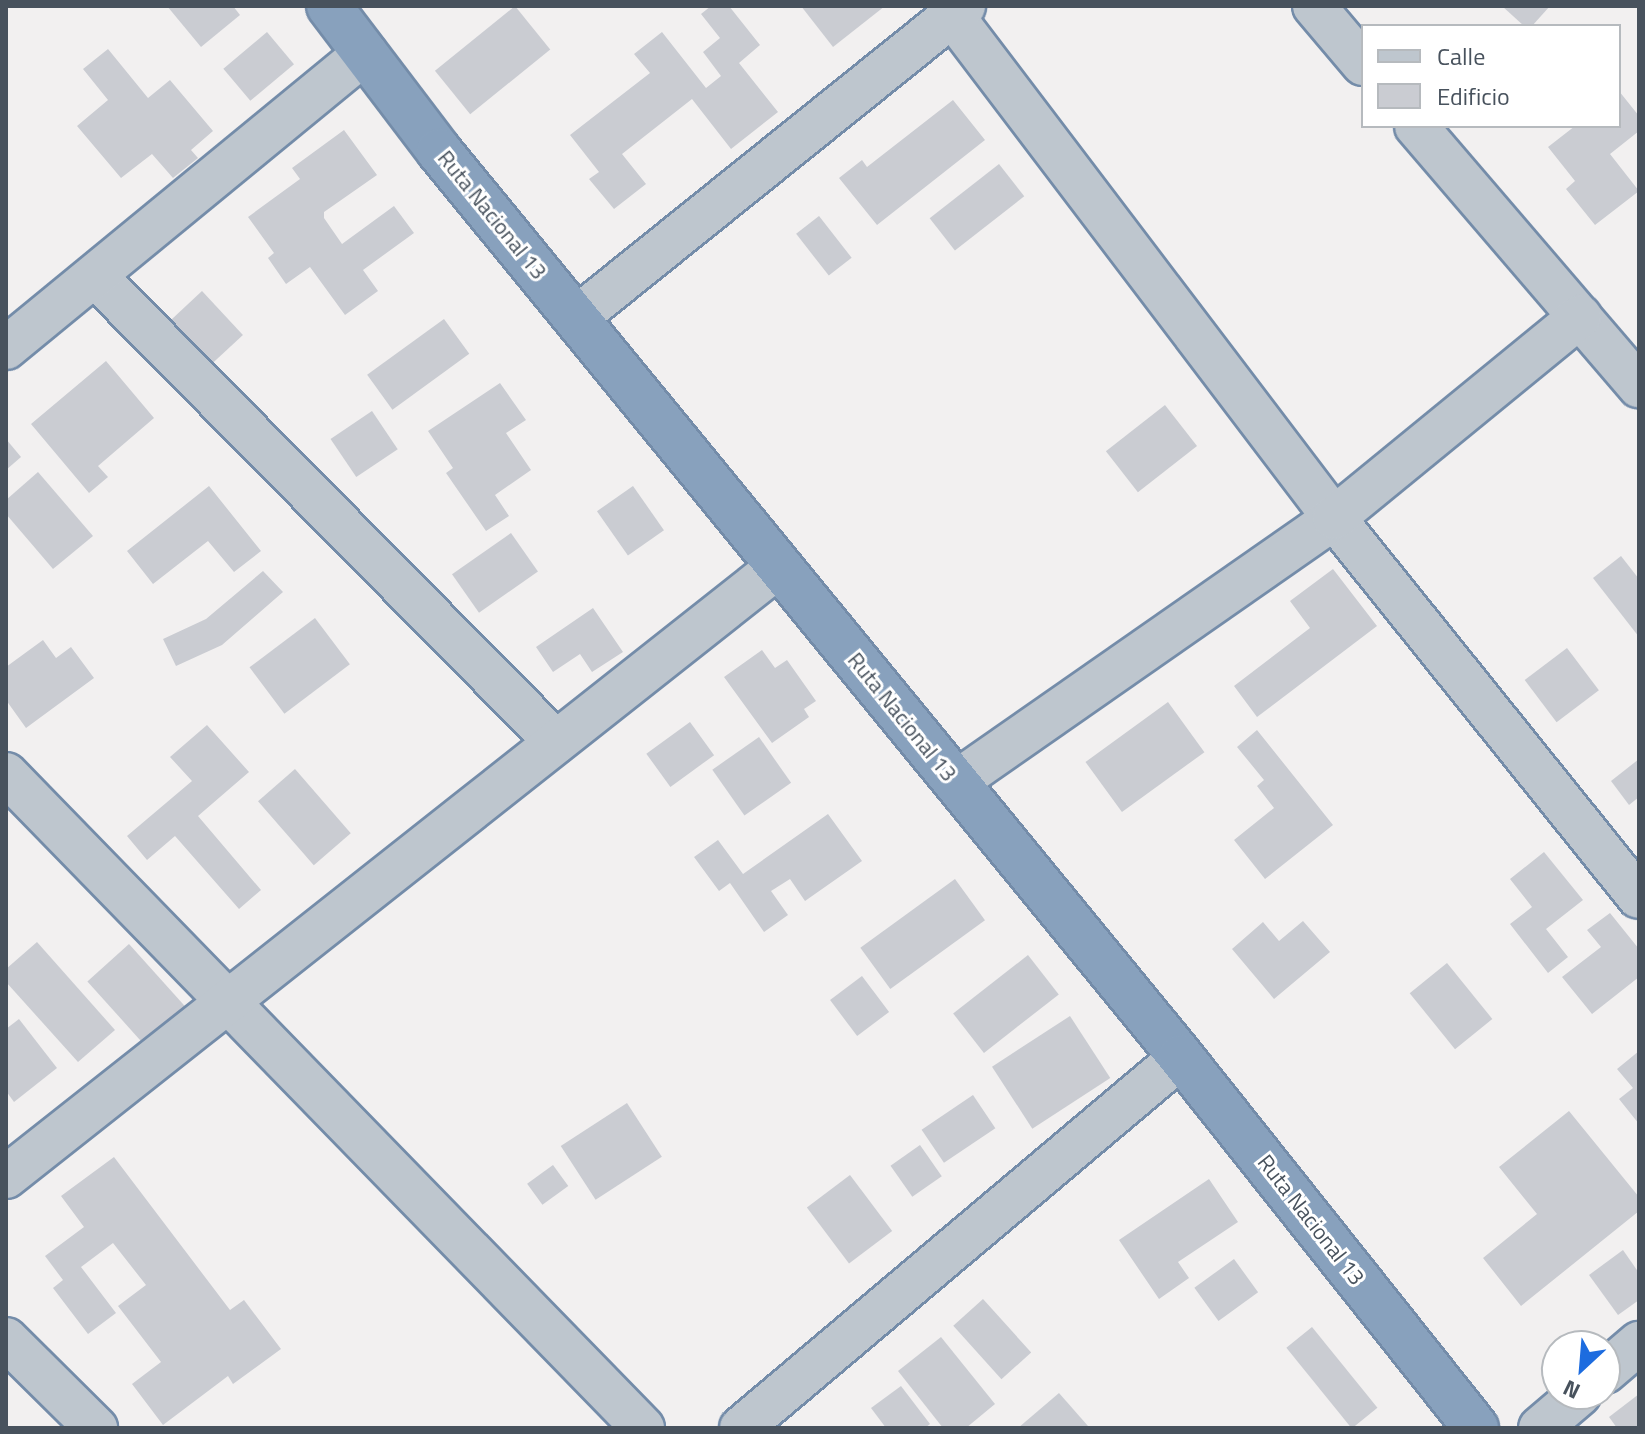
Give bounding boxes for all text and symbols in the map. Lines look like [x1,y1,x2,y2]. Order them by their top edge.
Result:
legend [1361,24,1621,128]
text: Calle [1437,38,1485,74]
text: Edificio [1437,78,1510,114]
street label: Ruta Nacional 13 [432,145,552,285]
street label: Ruta Nacional 13 [842,647,962,787]
street label: Ruta Nacional 13 [1252,1150,1370,1290]
north arrow [1541,1330,1621,1410]
text: N [1557,1371,1586,1408]

